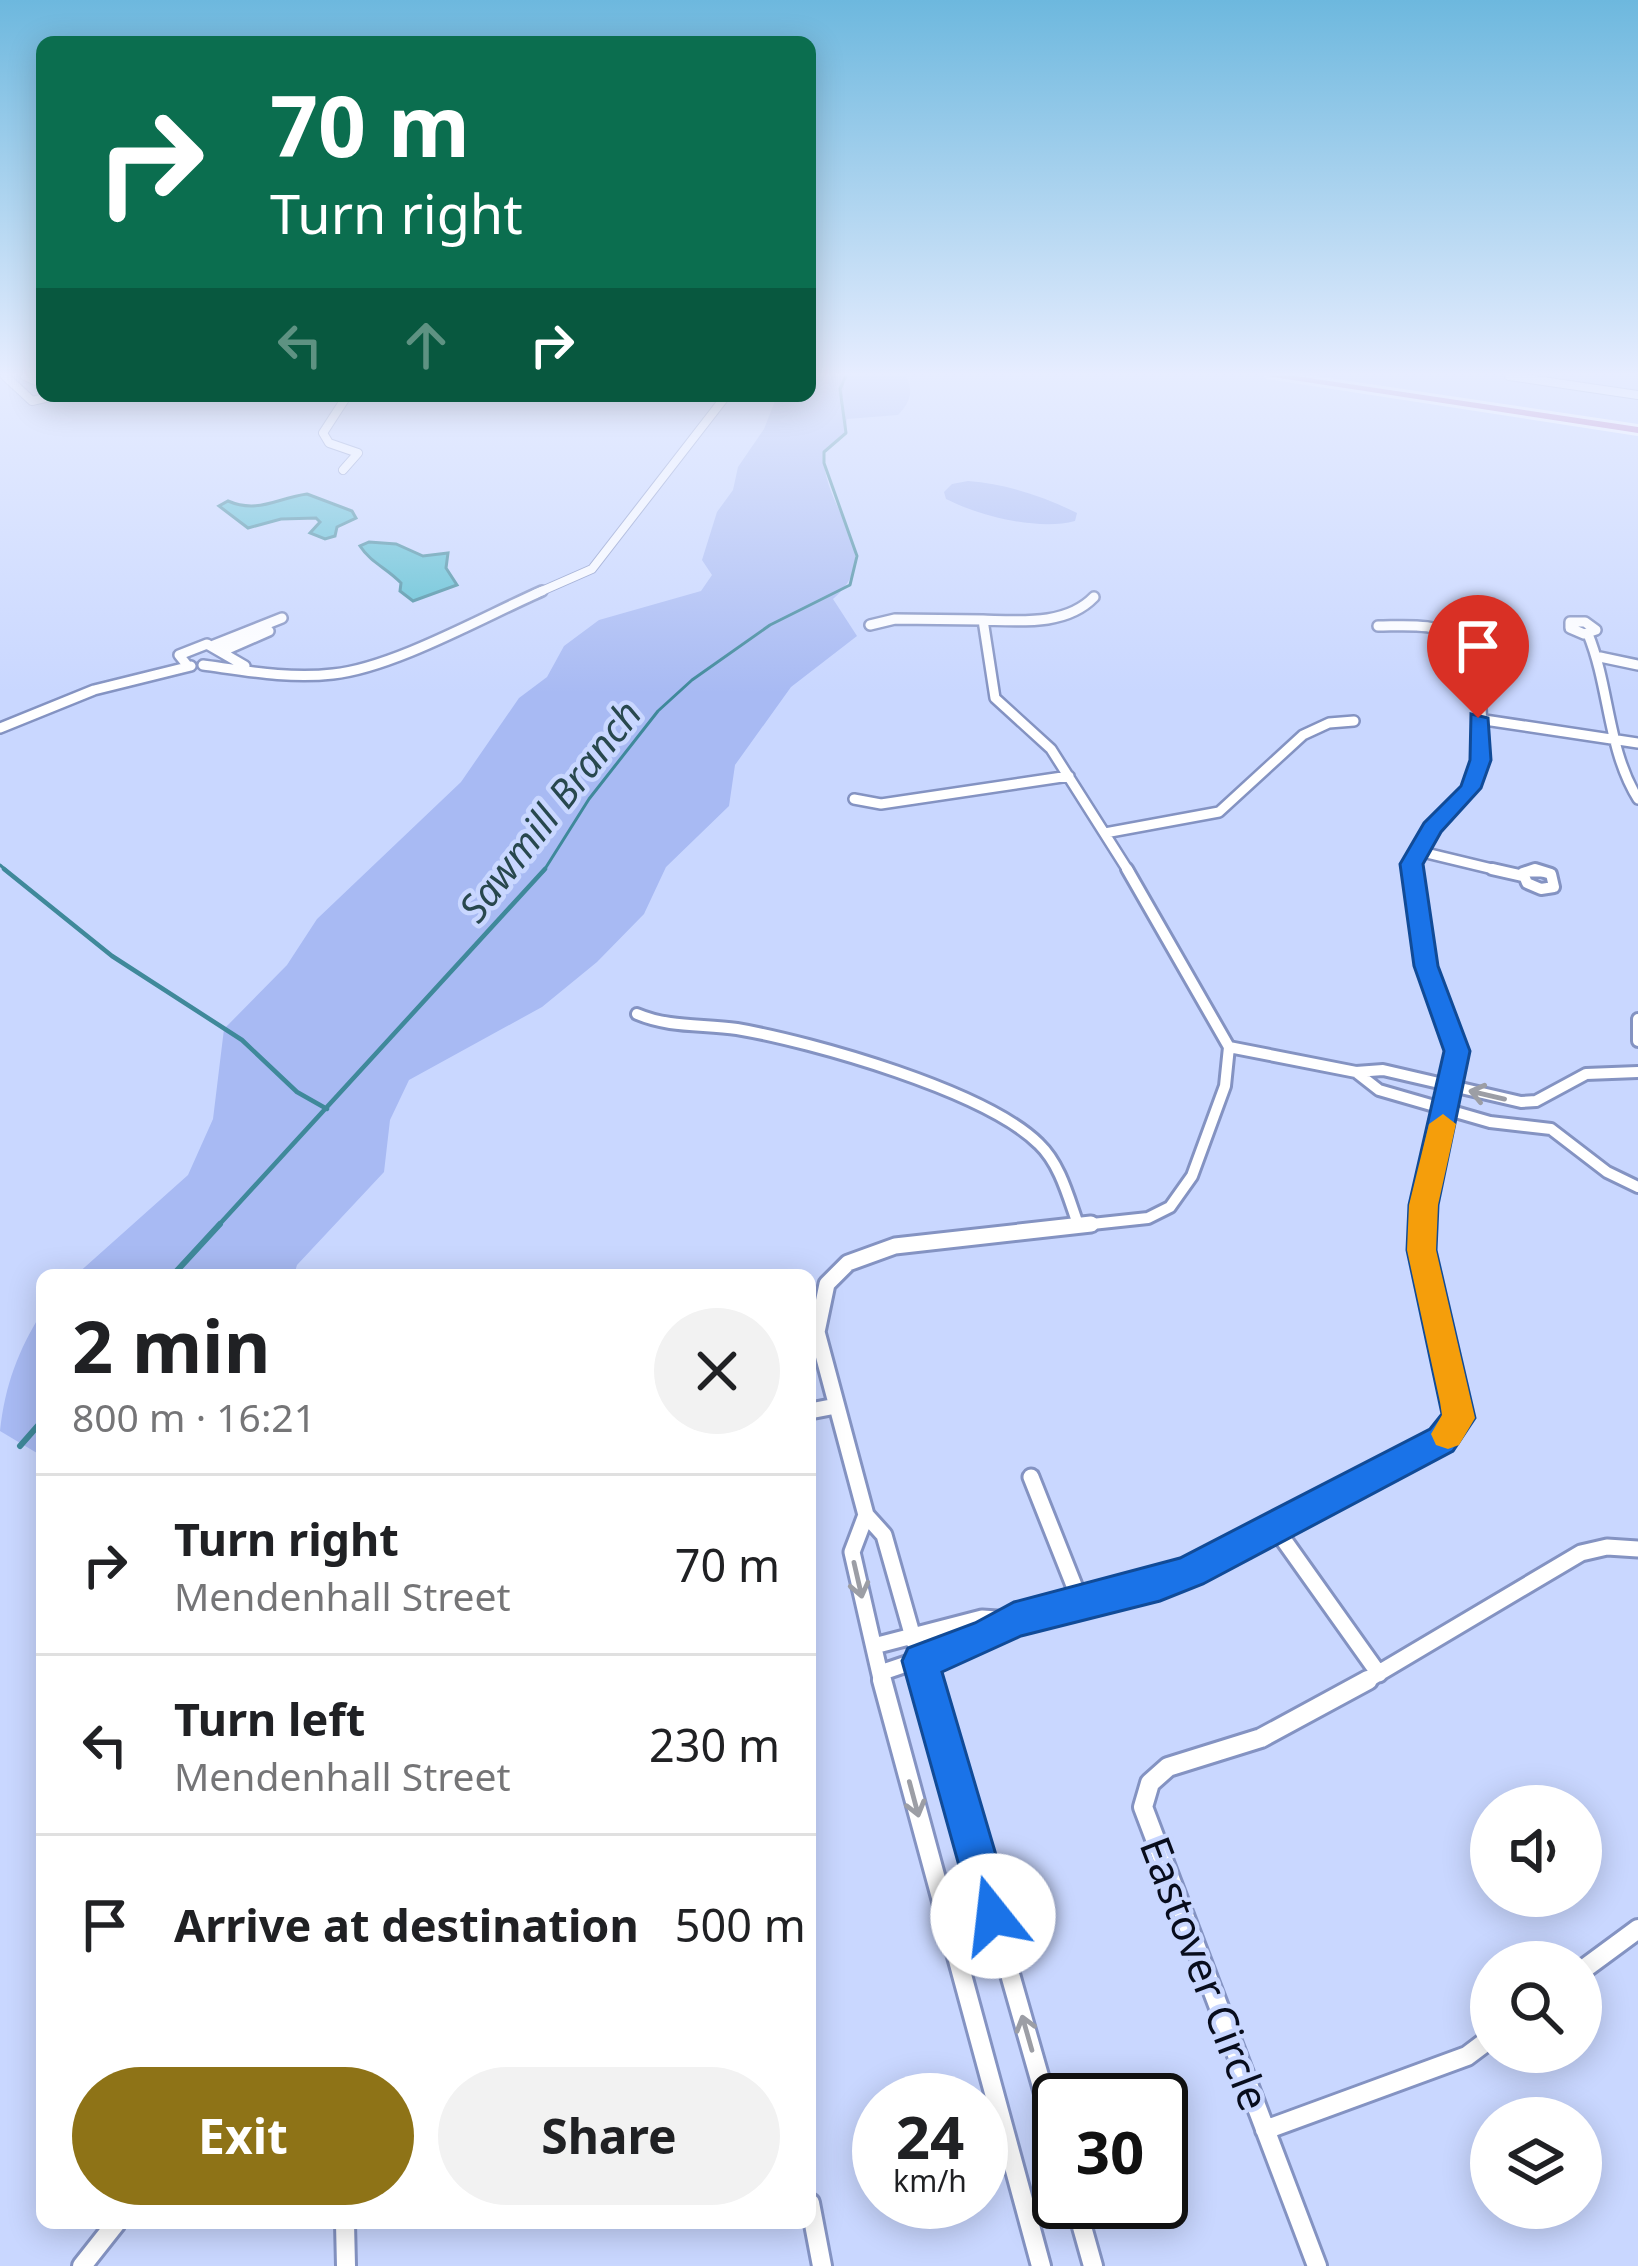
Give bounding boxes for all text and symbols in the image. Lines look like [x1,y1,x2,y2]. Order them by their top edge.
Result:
text: 70 m [270,67,470,182]
icon: right [72,84,228,240]
text: Turn right [270,176,523,250]
icon: left [267,312,333,378]
icon: ahead [393,312,459,378]
icon: right [519,312,585,378]
pin [1427,595,1529,718]
icon: arrive [1445,613,1511,679]
water label: Sawmill Branch [446,688,652,932]
one-way arrow [1469,1082,1507,1105]
text: 2 min [72,1296,270,1394]
button: close [654,1308,780,1434]
text: 800 m · 16:21 [72,1390,316,1443]
text: Turn right [174,1508,399,1569]
icon: right [72,1532,138,1598]
text: 70 m [675,1534,780,1595]
one-way arrow [848,1560,870,1598]
text: Mendenhall Street [174,1569,511,1622]
text: Turn left [174,1688,365,1749]
icon: left [72,1712,138,1778]
text: 230 m [649,1714,780,1775]
text: Mendenhall Street [174,1749,511,1802]
one-way arrow [904,1779,926,1817]
map controls [1470,1785,1602,2229]
button: sound [1470,1785,1602,1917]
street label: Eastover Circle [1128,1828,1284,2118]
position arrow [930,1853,1056,1979]
icon: arrive [72,1892,138,1958]
text: Arrive at destination [174,1894,639,1955]
text: 500 m [675,1894,806,1955]
button: search [1470,1941,1602,2073]
one-way arrow [1015,2015,1037,2053]
button: Exit [72,2067,414,2205]
button: Share [438,2067,780,2205]
speed limit sign: 30 [1032,2073,1188,2229]
text: 24 [896,2095,964,2177]
button: layers [1470,2097,1602,2229]
text: km/h [893,2160,967,2201]

